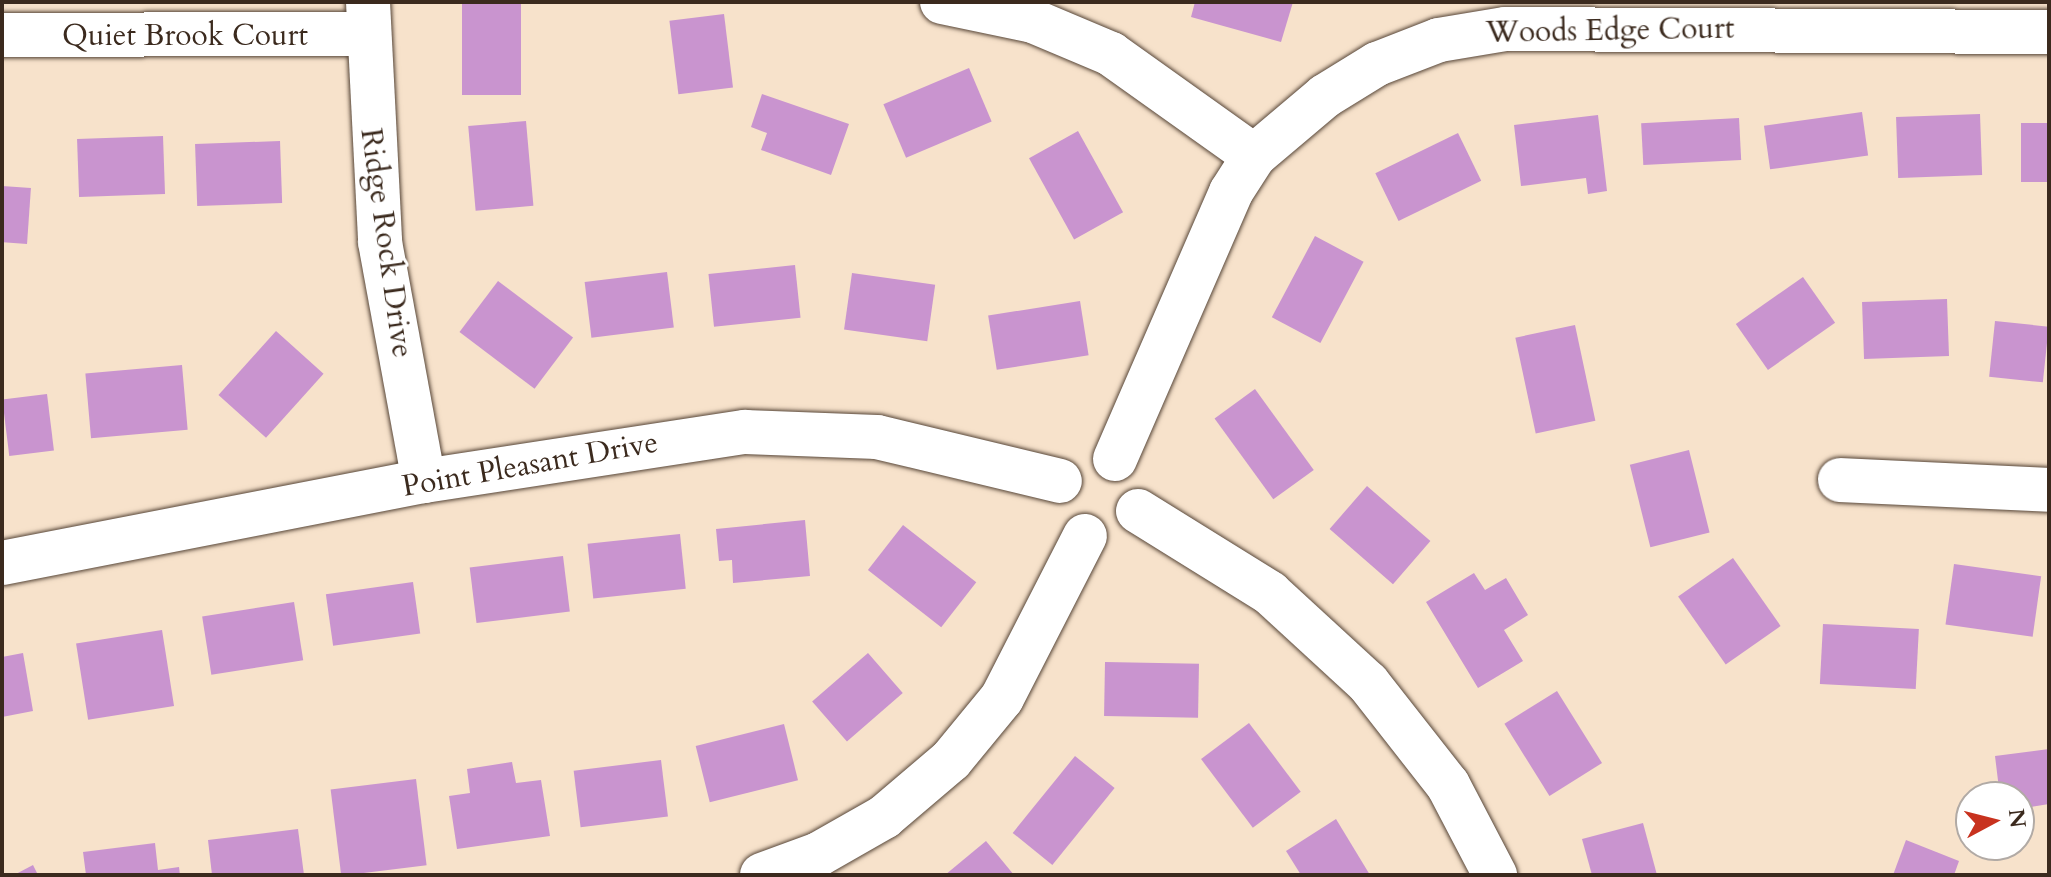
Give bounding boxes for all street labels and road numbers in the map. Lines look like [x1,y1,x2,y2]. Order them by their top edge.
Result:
street label: Woods Edge Court [1485,11,1735,51]
street label: Quiet Brook Court [62,18,308,54]
street label: Ridge Rock Drive [352,126,420,360]
street label: Point Pleasant Drive [399,425,661,505]

